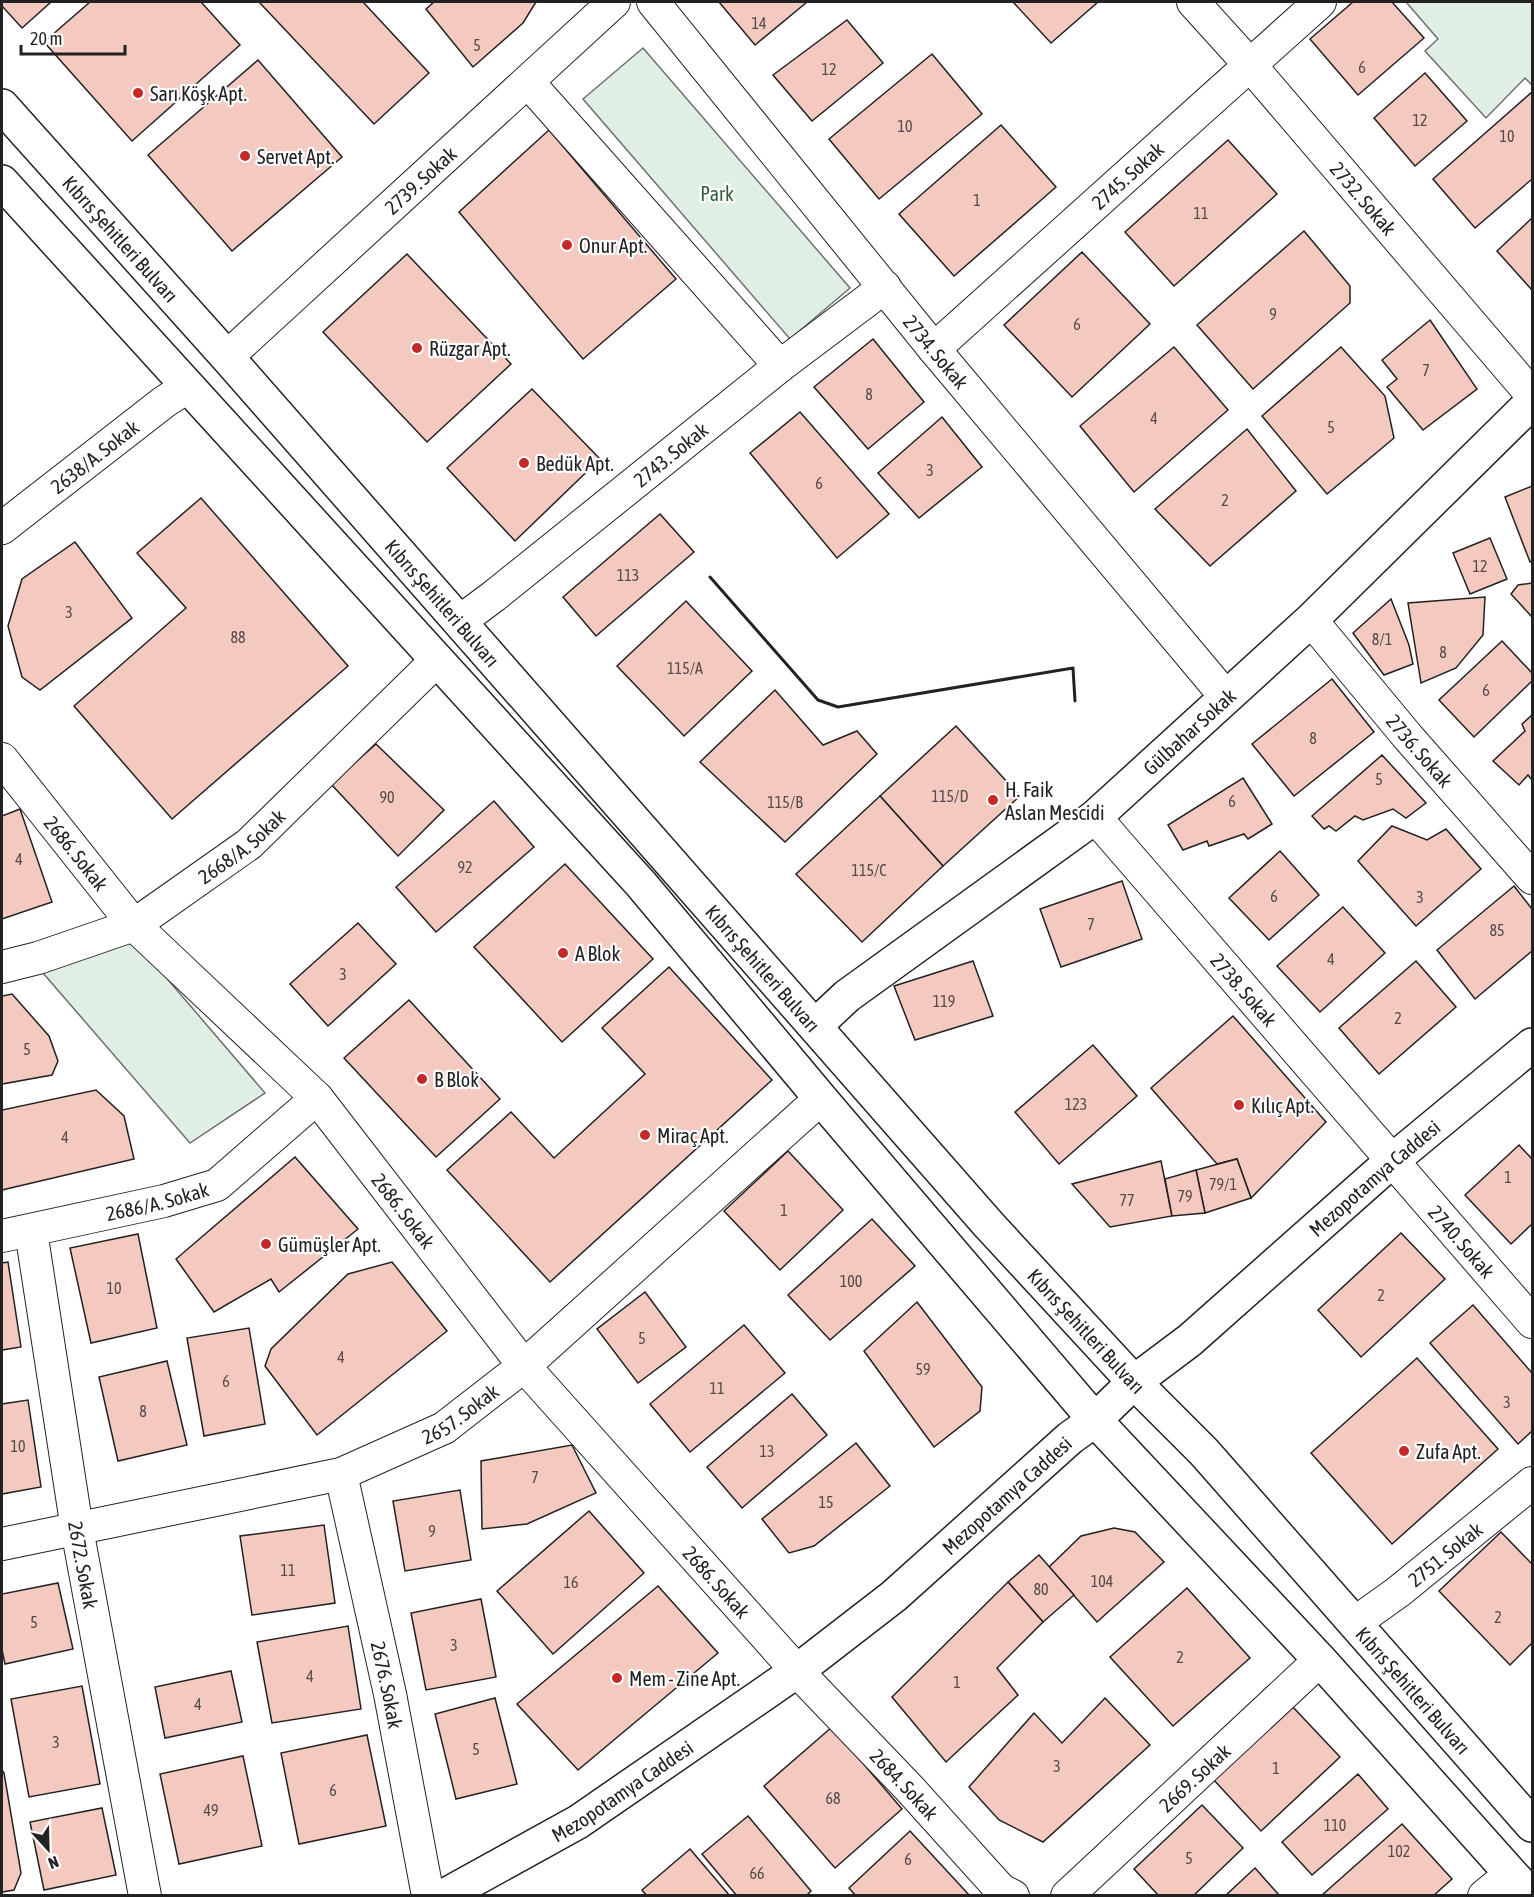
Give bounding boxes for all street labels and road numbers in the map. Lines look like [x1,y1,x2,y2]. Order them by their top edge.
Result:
street label: 2745. Sokak [1087,137,1168,213]
street label: 2739. Sokak [380,141,461,218]
street label: 2732. Sokak [1326,157,1401,239]
street label: Kıbrıs Şehitleri Bulvarı [58,171,183,306]
street label: 2734. Sokak [899,310,974,393]
street label: 2638/A. Sokak [46,415,143,498]
street label: 2743. Sokak [629,417,712,491]
street label: Kıbrıs Şehitleri Bulvarı [381,534,505,671]
street label: Gülbahar Sokak [1138,683,1240,779]
street label: 2736. Sokak [1382,709,1458,792]
street label: 2668/A. Sokak [193,804,290,888]
street label: 2686. Sokak [40,811,113,895]
street label: Kıbrıs Şehitleri Bulvarı [701,900,825,1036]
street label: 2738. Sokak [1206,948,1282,1031]
street label: Mezopotamya Caddesi [1304,1115,1444,1241]
street label: 2686. Sokak [368,1168,440,1253]
street label: 2686/A. Sokak [104,1177,211,1225]
street label: 2740. Sokak [1424,1200,1500,1282]
street label: Kıbrıs Şehitleri Bulvarı [1023,1264,1150,1398]
street label: 2657. Sokak [418,1379,503,1448]
street label: Mezopotamya Caddesi [937,1431,1076,1559]
street label: 2751. Sokak [1403,1517,1487,1591]
street label: 2672. Sokak [64,1519,103,1611]
street label: 2686. Sokak [679,1541,755,1623]
street label: Kıbrıs Şehitleri Bulvarı [1352,1622,1475,1758]
street label: 2676. Sokak [367,1639,408,1731]
street label: Mezopotamya Caddesi [547,1735,697,1846]
street label: 2669. Sokak [1154,1739,1235,1816]
street label: 2684. Sokak [866,1744,943,1824]

